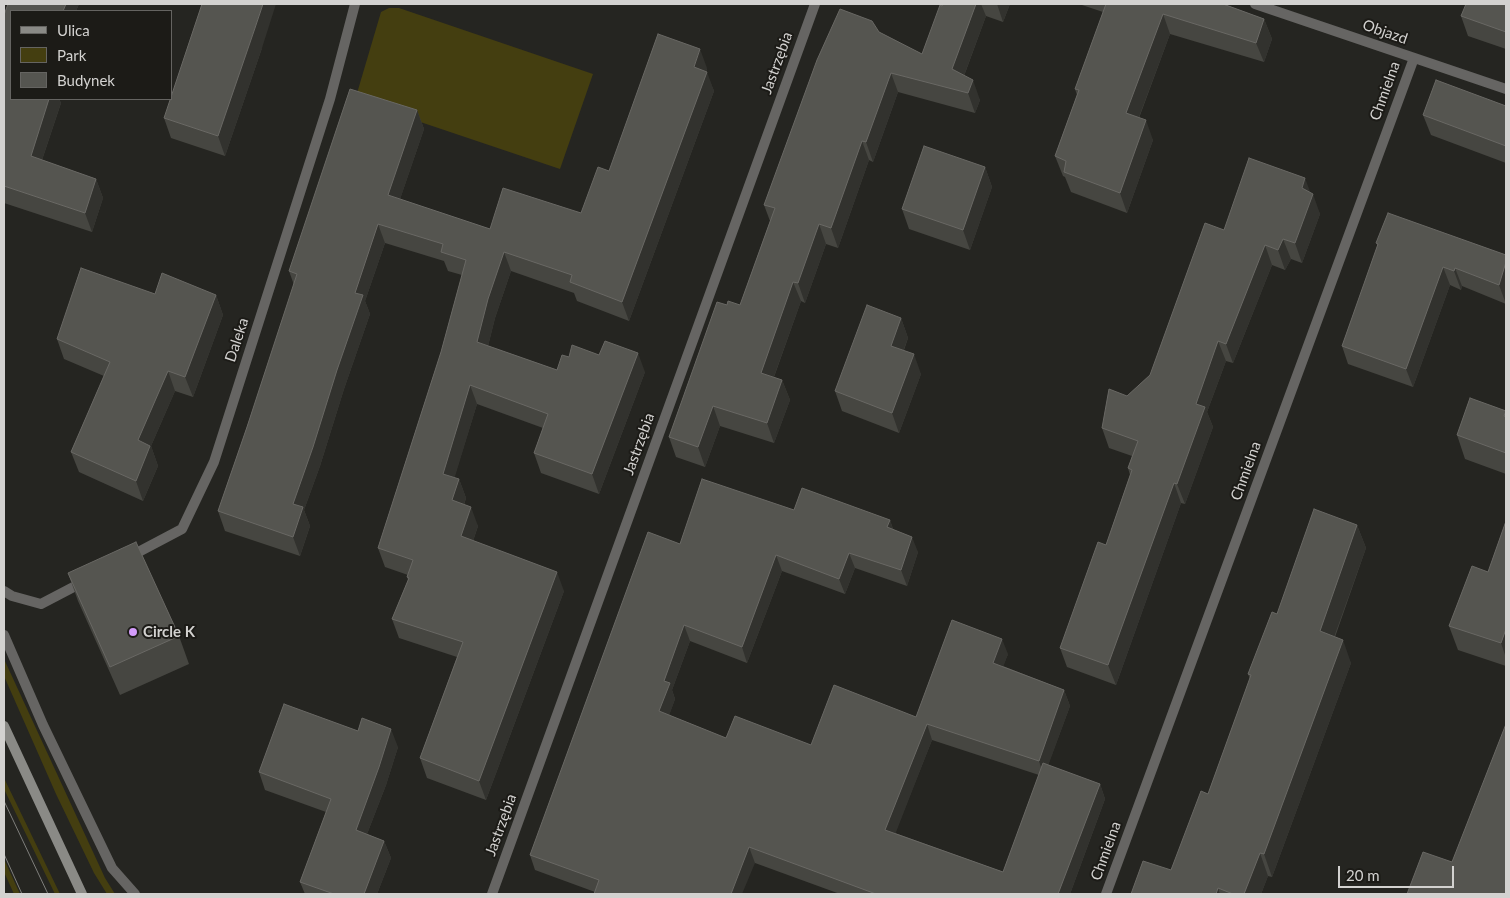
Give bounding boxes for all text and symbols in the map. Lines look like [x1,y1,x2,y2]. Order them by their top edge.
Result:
legend [10,10,172,100]
street label: Objazd [1360,16,1410,48]
text: Ulica [57,21,90,39]
street label: Jastrzębia [757,29,797,97]
text: Park [57,46,86,64]
street label: Chmielna [1366,59,1404,123]
text: Budynek [57,71,115,89]
street label: Daleka [221,316,253,364]
street label: Jastrzębia [619,410,659,478]
street label: Chmielna [1227,439,1265,503]
place label: Circle K [143,623,195,641]
marker: Circle K [127,626,139,638]
street label: Jastrzębia [481,791,521,859]
street label: Chmielna [1087,819,1125,883]
scale bar [1340,856,1456,888]
text: 20 m [1346,866,1380,884]

